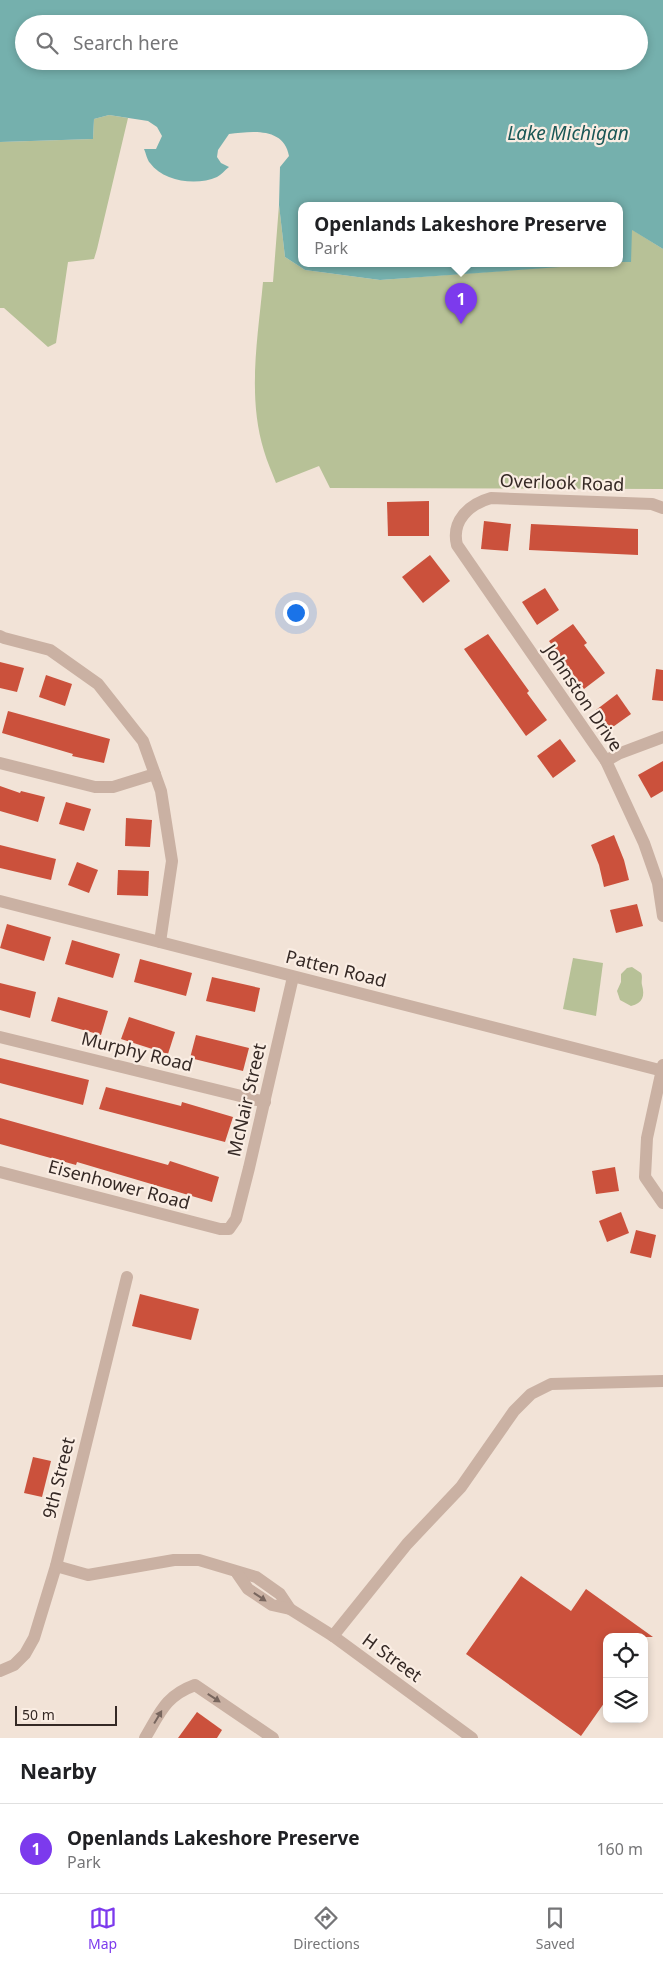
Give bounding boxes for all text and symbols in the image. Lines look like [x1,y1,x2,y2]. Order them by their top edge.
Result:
search box [15,15,648,70]
icon: search [33,29,61,57]
text: Search here [73,30,179,56]
water label: Lake Michigan [507,120,629,146]
popup [298,202,623,267]
text: Openlands Lakeshore Preserve [314,211,607,237]
text: Park [314,237,348,259]
pin: 1 [445,283,477,324]
street label: Overlook Road [499,468,625,496]
your location [283,600,309,626]
street label: Johnston Drive [538,638,629,756]
street label: Patten Road [283,944,389,992]
street label: Murphy Road [79,1026,196,1076]
street label: McNair Street [221,1040,271,1159]
street label: Eisenhower Road [46,1154,193,1215]
street label: 9th Street [36,1434,80,1521]
one-way arrow [253,1592,266,1602]
street label: H Street [358,1627,428,1687]
map controls [603,1633,648,1723]
button: locate [603,1633,648,1678]
button: layers [603,1678,648,1723]
one-way arrow [207,1693,220,1702]
scale bar [15,1703,118,1726]
text: 50 m [22,1705,55,1724]
one-way arrow [154,1709,162,1724]
text: Nearby [20,1757,96,1785]
text: Openlands Lakeshore Preserve [67,1825,360,1851]
text: 1 [31,1838,41,1860]
text: 160 m [596,1838,643,1860]
text: Park [67,1851,101,1873]
tab: Map [88,1904,117,1953]
tab: Directions [293,1904,360,1953]
tab: Saved [536,1904,575,1953]

